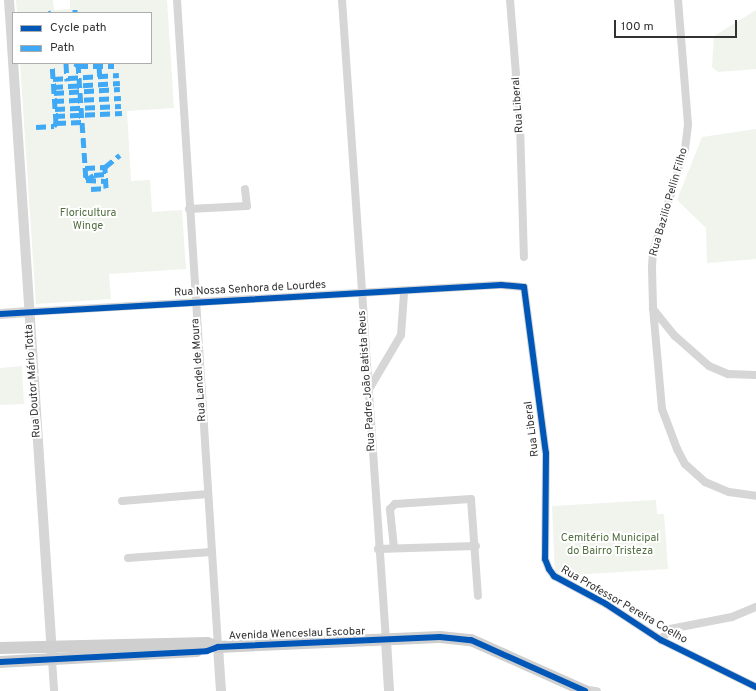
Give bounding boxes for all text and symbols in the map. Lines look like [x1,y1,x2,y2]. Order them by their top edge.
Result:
legend [12,12,152,64]
scale bar [616,12,739,38]
text: 100 m [621,19,654,35]
text: Cycle path [50,20,107,36]
text: Path [50,40,75,56]
street label: Rua Liberal [509,77,527,133]
street label: Rua Bazilio Pellin Filho [647,146,691,258]
park label: Floricultura Winge [60,207,116,233]
street label: Rua Nossa Senhora de Lourdes [174,278,326,300]
street label: Rua Padre João Batista Reus [355,310,379,452]
street label: Rua Landel de Moura [189,318,209,422]
street label: Rua Doutor Mário Totta [22,324,44,438]
street label: Rua Liberal [522,400,542,458]
park label: Cemitério Municipal do Bairro Tristeza [561,532,659,558]
street label: Rua Professor Pereira Coelho [558,563,690,647]
street label: Avenida Wenceslau Escobar [228,625,366,643]

